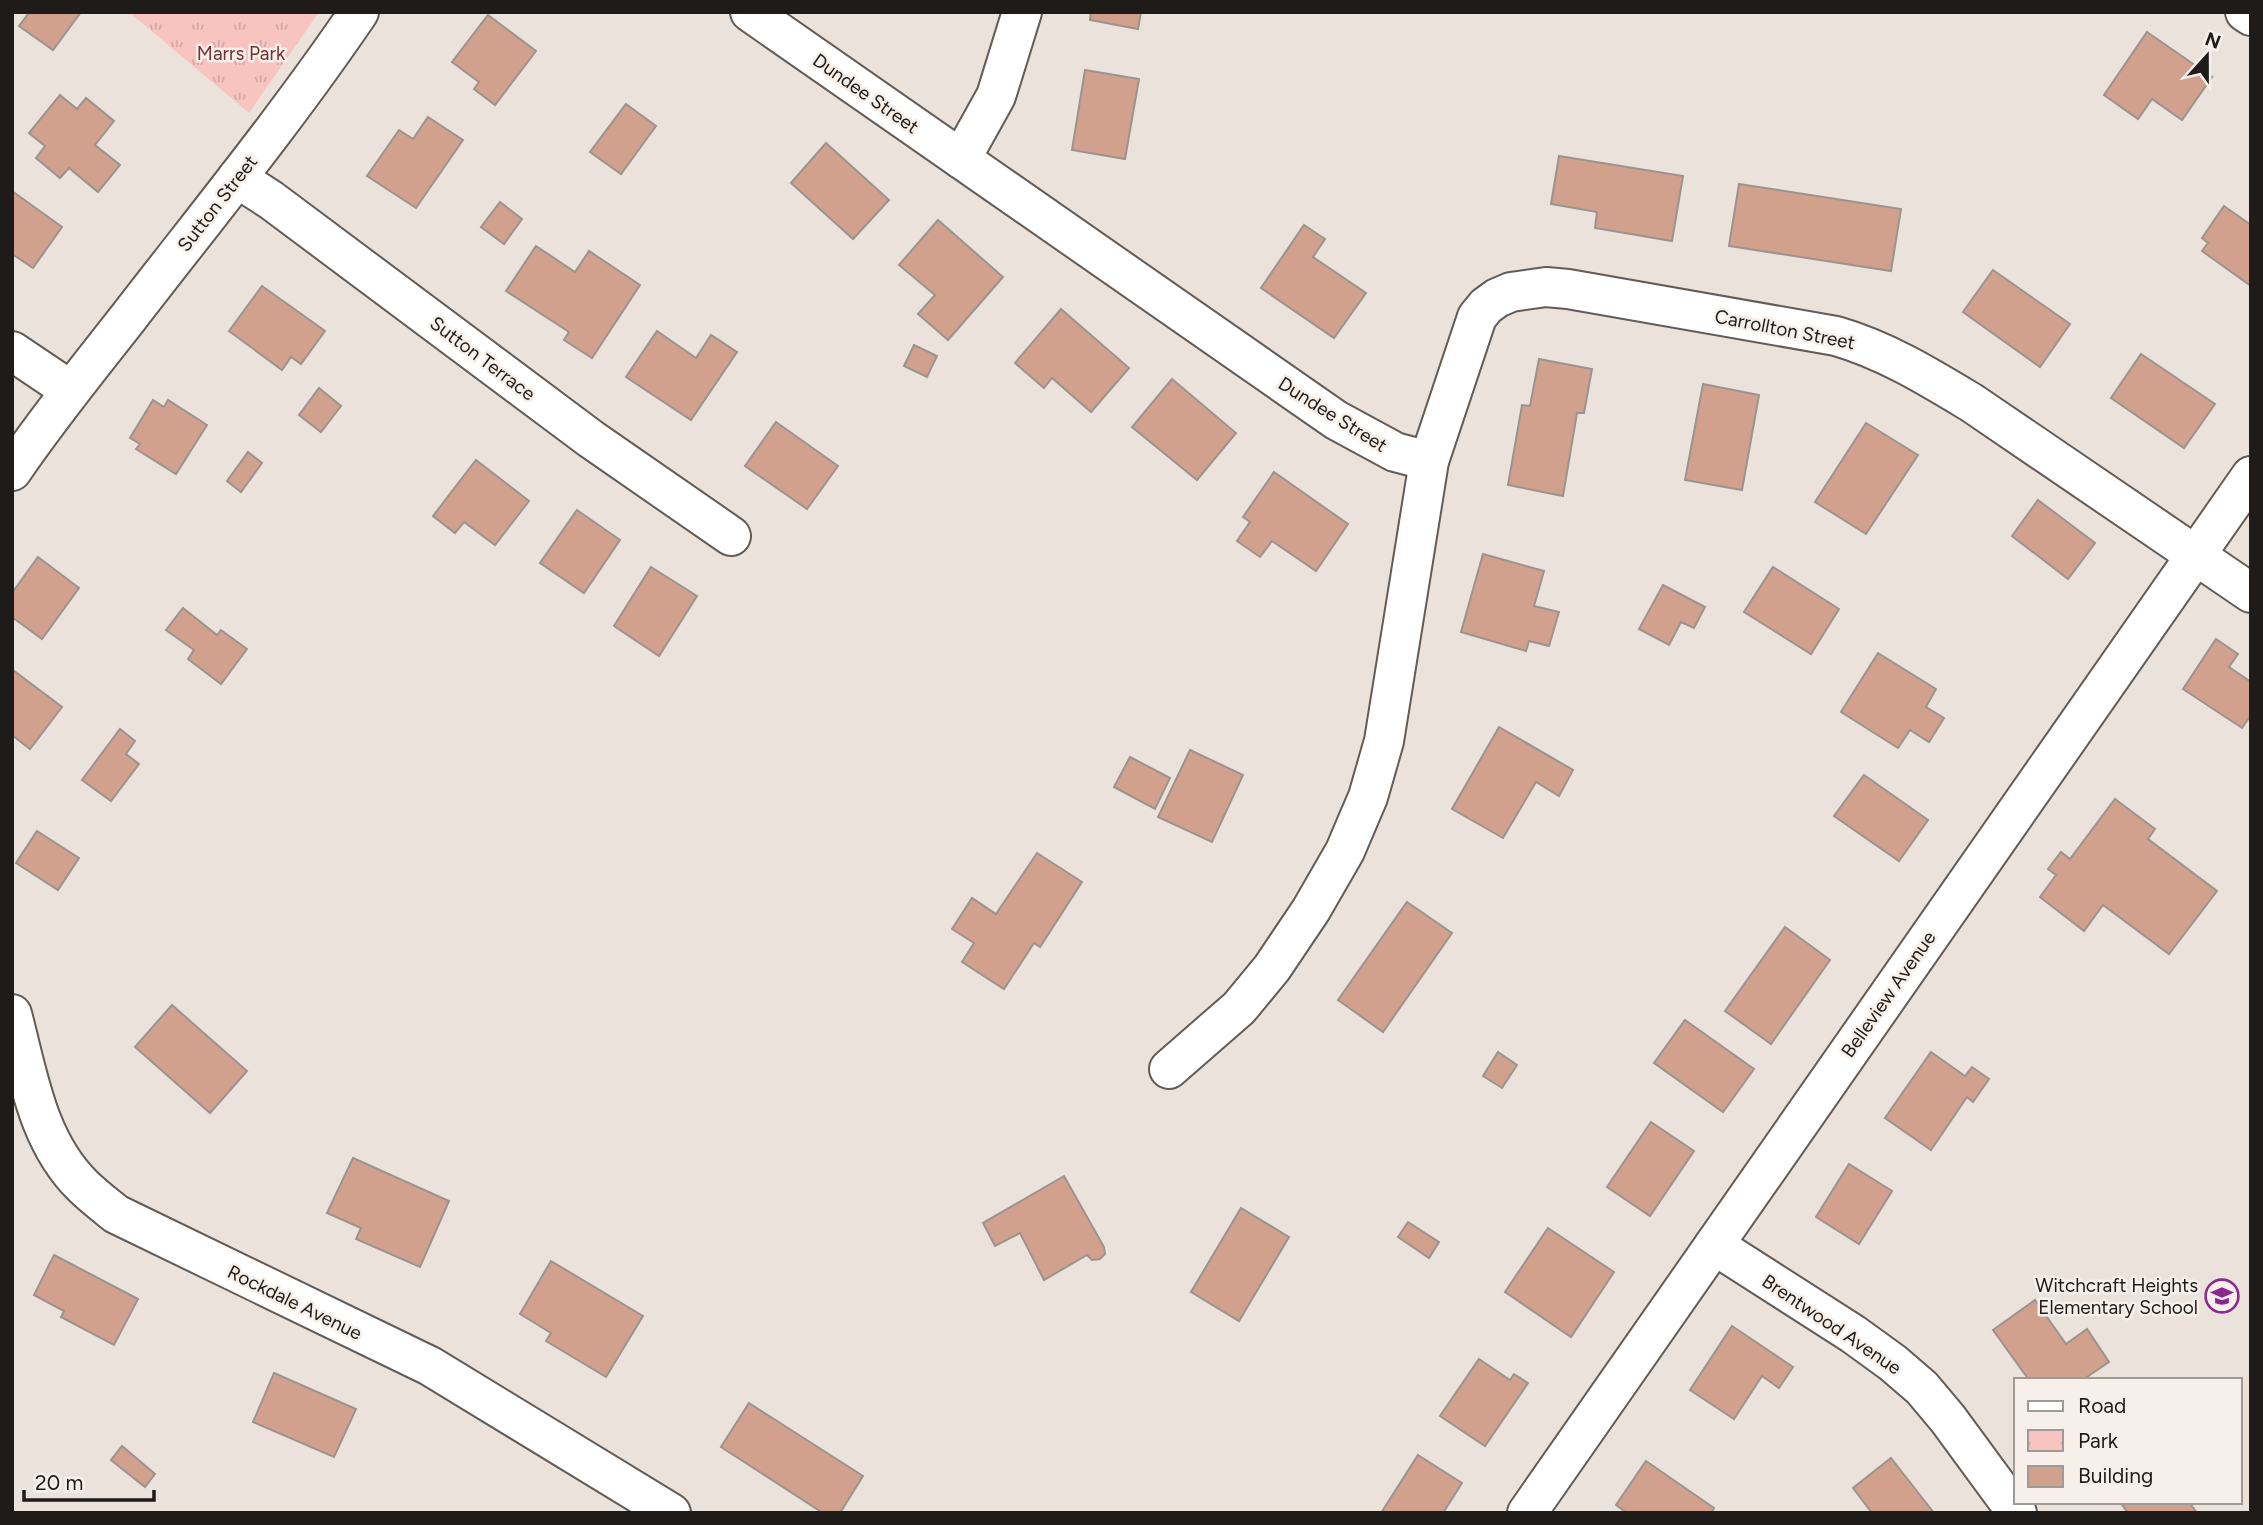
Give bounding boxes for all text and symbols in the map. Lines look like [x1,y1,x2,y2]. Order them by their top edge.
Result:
north arrow [2172,21,2242,91]
text: N [2202,27,2224,54]
park label: Marrs Park [197,42,286,65]
street label: Dundee Street [808,48,923,138]
street label: Sutton Street [173,150,262,256]
street label: Carrollton Street [1713,305,1857,354]
street label: Sutton Terrace [426,311,540,405]
street label: Dundee Street [1274,372,1391,457]
street label: Belleview Avenue [1836,927,1940,1062]
street label: Rockdale Avenue [224,1260,366,1345]
street label: Brentwood Avenue [1758,1269,1906,1380]
place label: Witchcraft Heights Elementary School [2035,1274,2198,1319]
school or university icon: Witchcraft Heights Elementary School [2203,1277,2241,1315]
legend [2014,1378,2242,1504]
text: Road [2078,1393,2126,1418]
text: Park [2078,1428,2119,1453]
scale bar [24,1458,154,1502]
text: Building [2078,1463,2153,1488]
text: 20 m [35,1470,83,1495]

